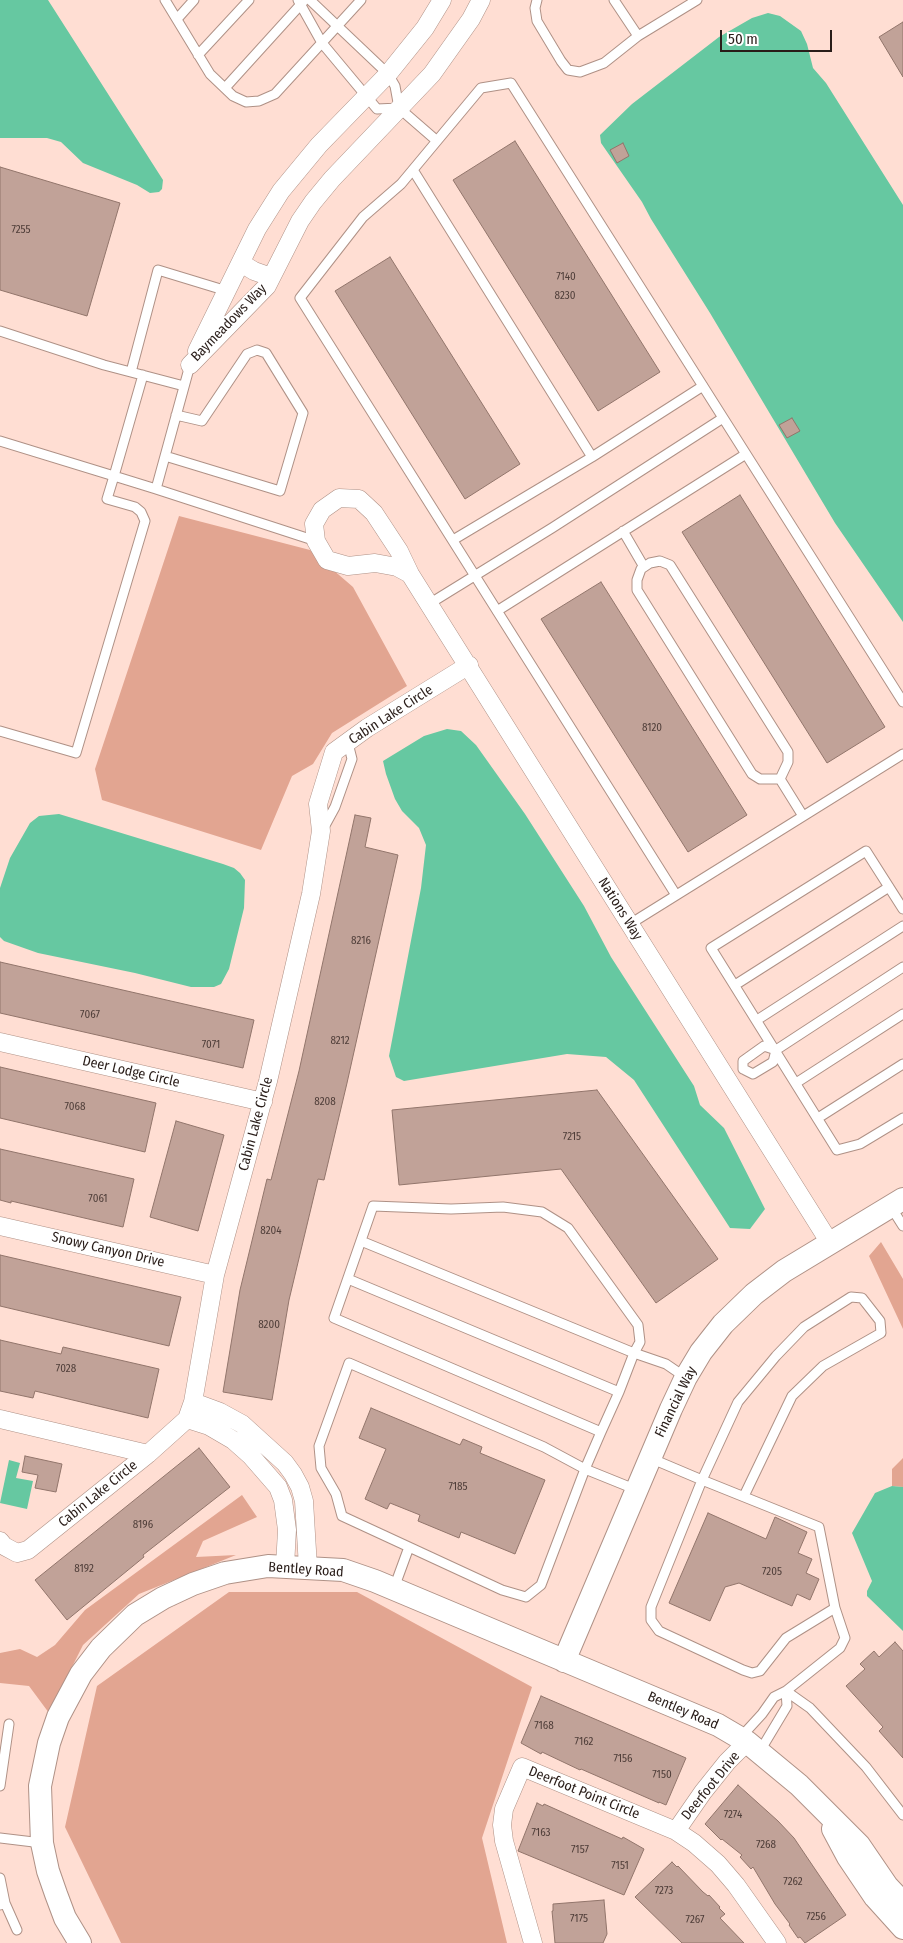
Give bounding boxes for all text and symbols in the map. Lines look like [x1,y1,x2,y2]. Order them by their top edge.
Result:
scale bar [723,20,836,52]
text: 50 m [728,30,758,48]
house number: 7255 [11,223,31,237]
house number: 7140 [556,270,576,284]
street label: Baymeadows Way [188,281,270,365]
house number: 8230 [555,289,575,303]
street label: Cabin Lake Circle [346,682,436,748]
house number: 8120 [642,721,662,735]
street label: Nations Way [594,875,646,943]
house number: 8216 [351,934,371,948]
house number: 7067 [80,1008,100,1022]
house number: 8212 [330,1034,350,1048]
house number: 7071 [202,1038,220,1052]
street label: Deer Lodge Circle [81,1053,181,1091]
street label: Cabin Lake Circle [235,1075,277,1173]
house number: 8208 [314,1095,336,1109]
house number: 7068 [64,1100,86,1114]
house number: 7215 [563,1130,581,1144]
house number: 7061 [88,1192,108,1206]
house number: 8204 [260,1224,282,1238]
street label: Snowy Canyon Drive [50,1229,166,1271]
house number: 8200 [258,1318,280,1332]
house number: 7028 [56,1362,76,1376]
street label: Financial Way [652,1364,700,1440]
street label: Cabin Lake Circle [55,1457,141,1531]
house number: 7185 [448,1480,468,1494]
house number: 8196 [133,1518,153,1532]
street label: Bentley Road [268,1559,344,1581]
house number: 8192 [74,1562,94,1576]
house number: 7205 [762,1565,782,1579]
street label: Bentley Road [645,1689,721,1733]
house number: 7168 [534,1719,554,1733]
house number: 7162 [575,1735,593,1749]
street label: Deerfoot Drive [678,1748,744,1824]
house number: 7156 [613,1752,633,1766]
street label: Deerfoot Point Circle [526,1763,642,1823]
house number: 7150 [652,1768,672,1782]
house number: 7274 [724,1808,742,1822]
house number: 7163 [532,1826,550,1840]
house number: 7268 [756,1838,776,1852]
house number: 7157 [571,1843,589,1857]
house number: 7151 [611,1859,629,1873]
house number: 7262 [783,1875,803,1889]
house number: 7273 [655,1884,673,1898]
house number: 7256 [806,1910,826,1924]
house number: 7175 [570,1912,588,1926]
house number: 7267 [686,1913,704,1927]

